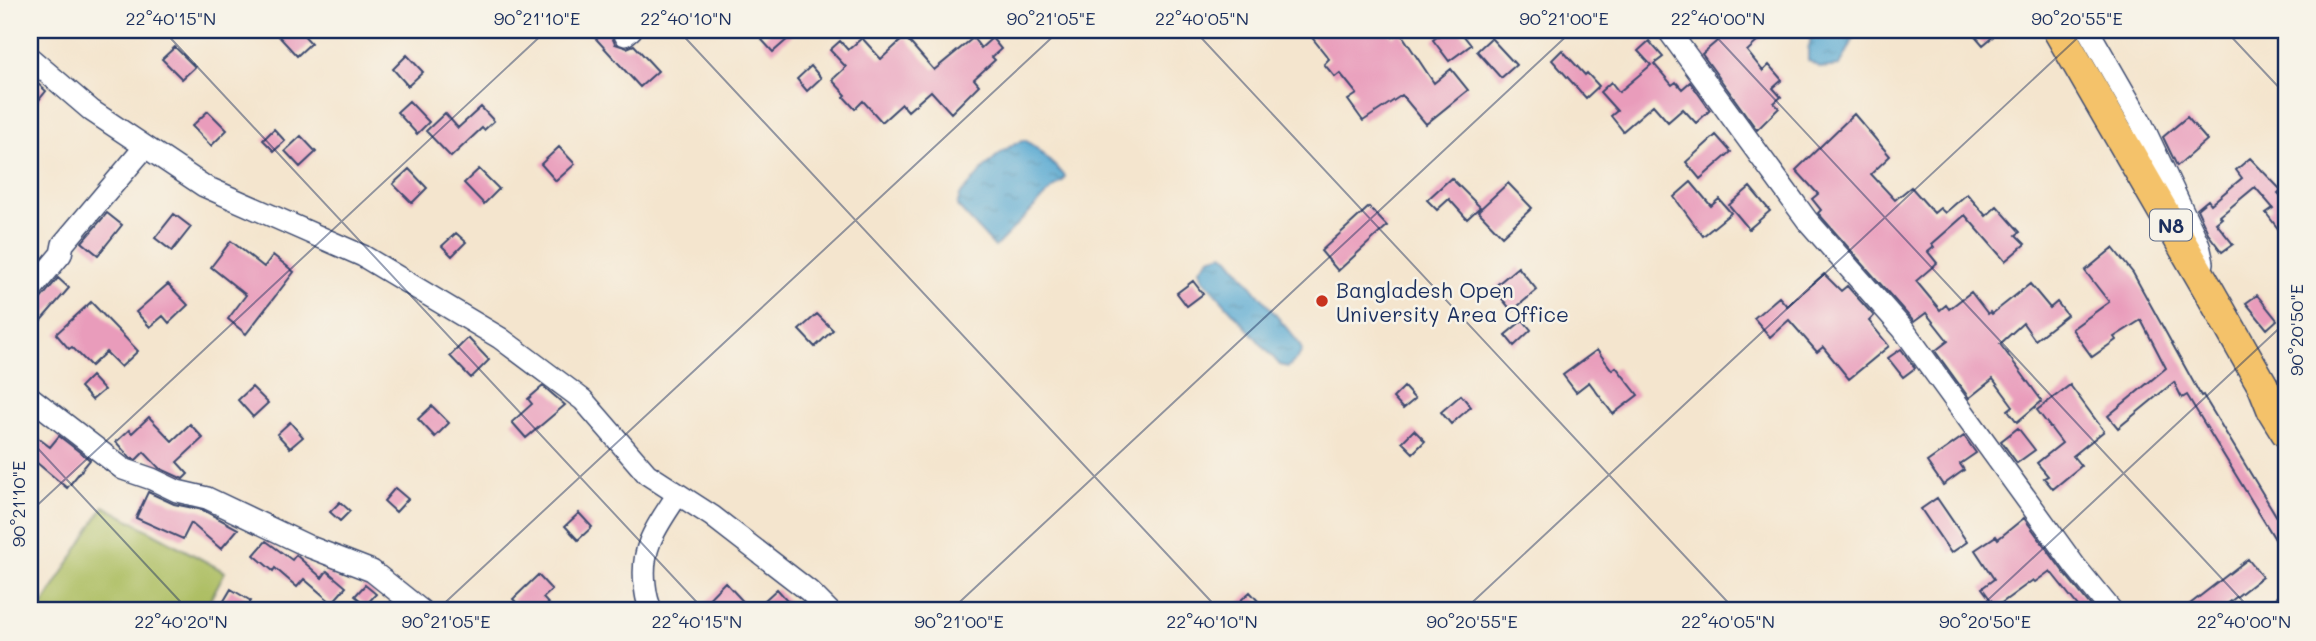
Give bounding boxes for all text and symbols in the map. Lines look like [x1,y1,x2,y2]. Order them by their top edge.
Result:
text: 22°40'15"N [126,6,216,30]
text: 90°21'10"E [494,6,580,30]
text: 22°40'10"N [640,6,732,30]
text: 90°21'05"E [1007,6,1096,30]
text: 22°40'05"N [1155,6,1249,30]
text: 90°21'00"E [1519,6,1609,30]
text: 22°40'00"N [1671,6,1765,30]
text: 90°20'55"E [2031,6,2123,30]
road number: N8 [2150,210,2192,241]
place label: Bangladesh Open University Area Office [1336,276,1569,327]
text: 90°20'50"E [2284,284,2308,376]
marker: Bangladesh Open University Area Office [1314,293,1330,309]
text: 90°21'10"E [6,461,30,547]
text: 22°40'20"N [134,609,228,633]
text: 90°21'05"E [402,609,491,633]
text: 22°40'15"N [652,609,742,633]
text: 90°21'00"E [914,609,1004,633]
text: 22°40'10"N [1166,609,1258,633]
text: 90°20'55"E [1426,609,1518,633]
text: 22°40'05"N [1681,609,1775,633]
text: 90°20'50"E [1939,609,2031,633]
text: 22°40'00"N [2197,609,2291,633]

